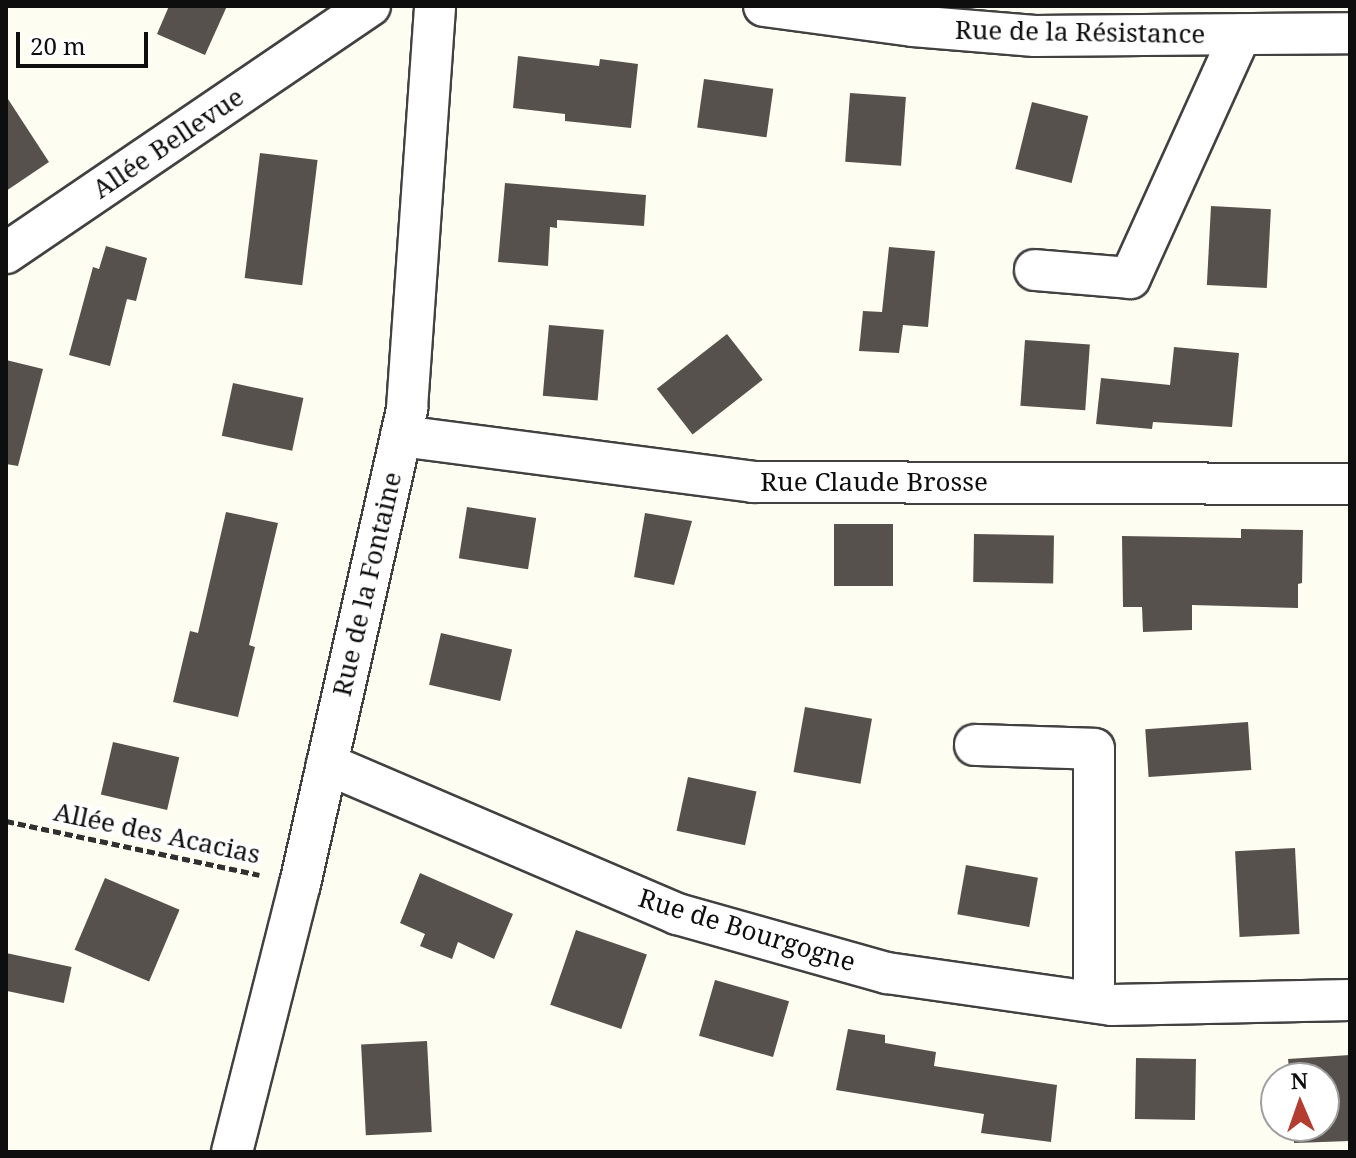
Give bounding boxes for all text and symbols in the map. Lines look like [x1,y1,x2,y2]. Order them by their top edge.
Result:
street label: Rue de la Résistance [955,14,1205,50]
scale bar [20,16,152,66]
text: 20 m [30,29,86,62]
street label: Allée Bellevue [87,81,249,205]
street label: Rue Claude Brosse [760,466,988,498]
street label: Rue de la Fontaine [326,469,408,699]
street label: Allée des Acacias [51,796,263,870]
street label: Rue de Bourgogne [635,882,859,978]
north arrow [1260,1062,1340,1142]
text: N [1290,1065,1308,1095]

